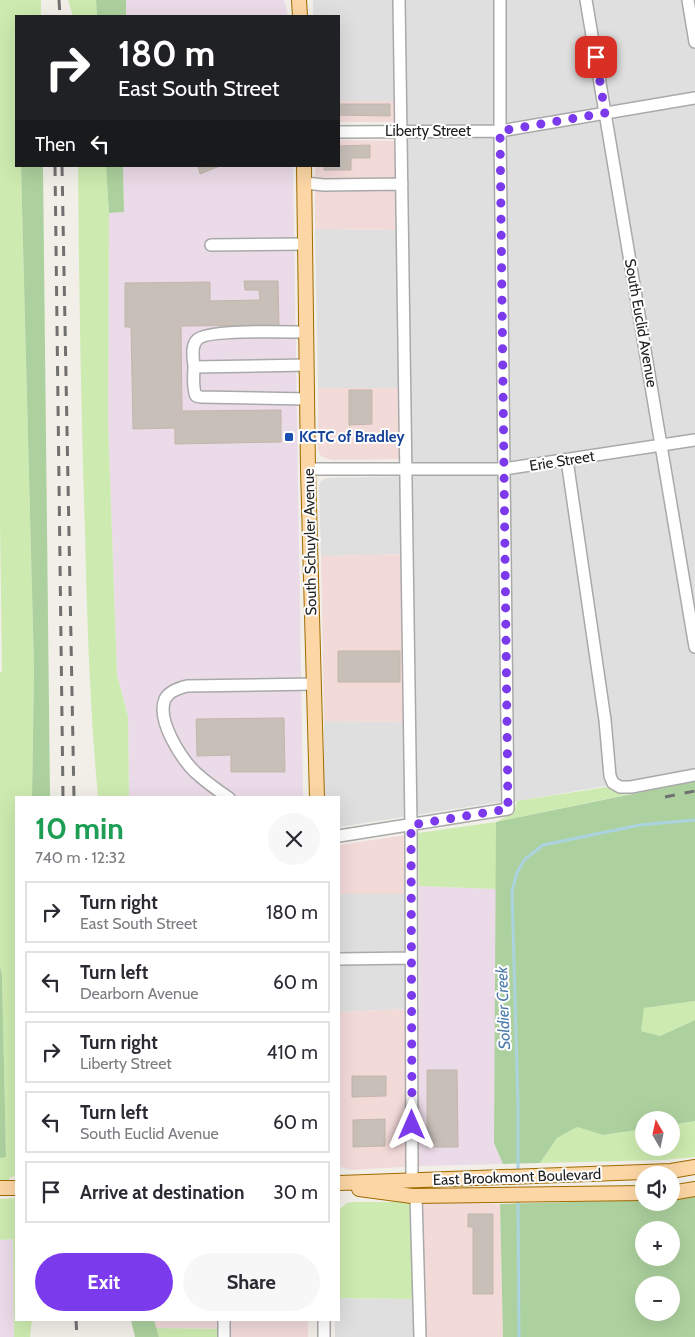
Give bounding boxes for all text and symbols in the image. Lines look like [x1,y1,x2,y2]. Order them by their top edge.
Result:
text: 180 m [118,32,215,75]
icon: right [35,35,100,100]
pin [575,36,617,78]
icon: arrive [582,43,610,71]
text: East South Street [118,75,280,102]
street label: Liberty Street [385,122,471,140]
icon: left [86,130,114,158]
text: Then [35,133,76,156]
street label: South Euclid Avenue [621,257,661,389]
place label: KCTC of Bradley [299,428,405,446]
marker: KCTC of Bradley [283,431,295,443]
street label: Erie Street [528,447,596,475]
street label: South Schuyler Avenue [300,468,320,616]
text: 10 min [35,810,124,847]
button: close [268,813,320,865]
text: 740 m · 12:32 [35,848,126,867]
text: Turn right [80,891,158,914]
icon: right [37,898,65,926]
text: 180 m [266,901,318,924]
text: East South Street [80,914,197,933]
text: Turn left [80,961,148,984]
water label: Soldier Creek [492,965,514,1050]
icon: left [37,968,65,996]
text: 60 m [273,971,318,994]
text: Dearborn Avenue [80,984,198,1003]
text: Turn right [80,1031,158,1054]
icon: right [37,1038,65,1066]
text: 410 m [267,1041,318,1064]
text: Liberty Street [80,1054,172,1073]
position arrow [385,1098,437,1150]
text: Turn left [80,1101,148,1124]
icon: left [37,1108,65,1136]
text: 60 m [273,1111,318,1134]
north arrow [635,1111,680,1156]
map controls [635,1111,680,1321]
text: South Euclid Avenue [80,1124,219,1143]
street label: East Brookmont Boulevard [433,1165,601,1189]
button: sound [635,1166,680,1211]
icon: arrive [37,1178,65,1206]
text: Arrive at destination [80,1181,244,1204]
text: 30 m [274,1181,318,1204]
button: + [635,1221,680,1266]
button: Exit [35,1253,173,1311]
button: Share [183,1253,320,1311]
button: − [635,1276,680,1321]

